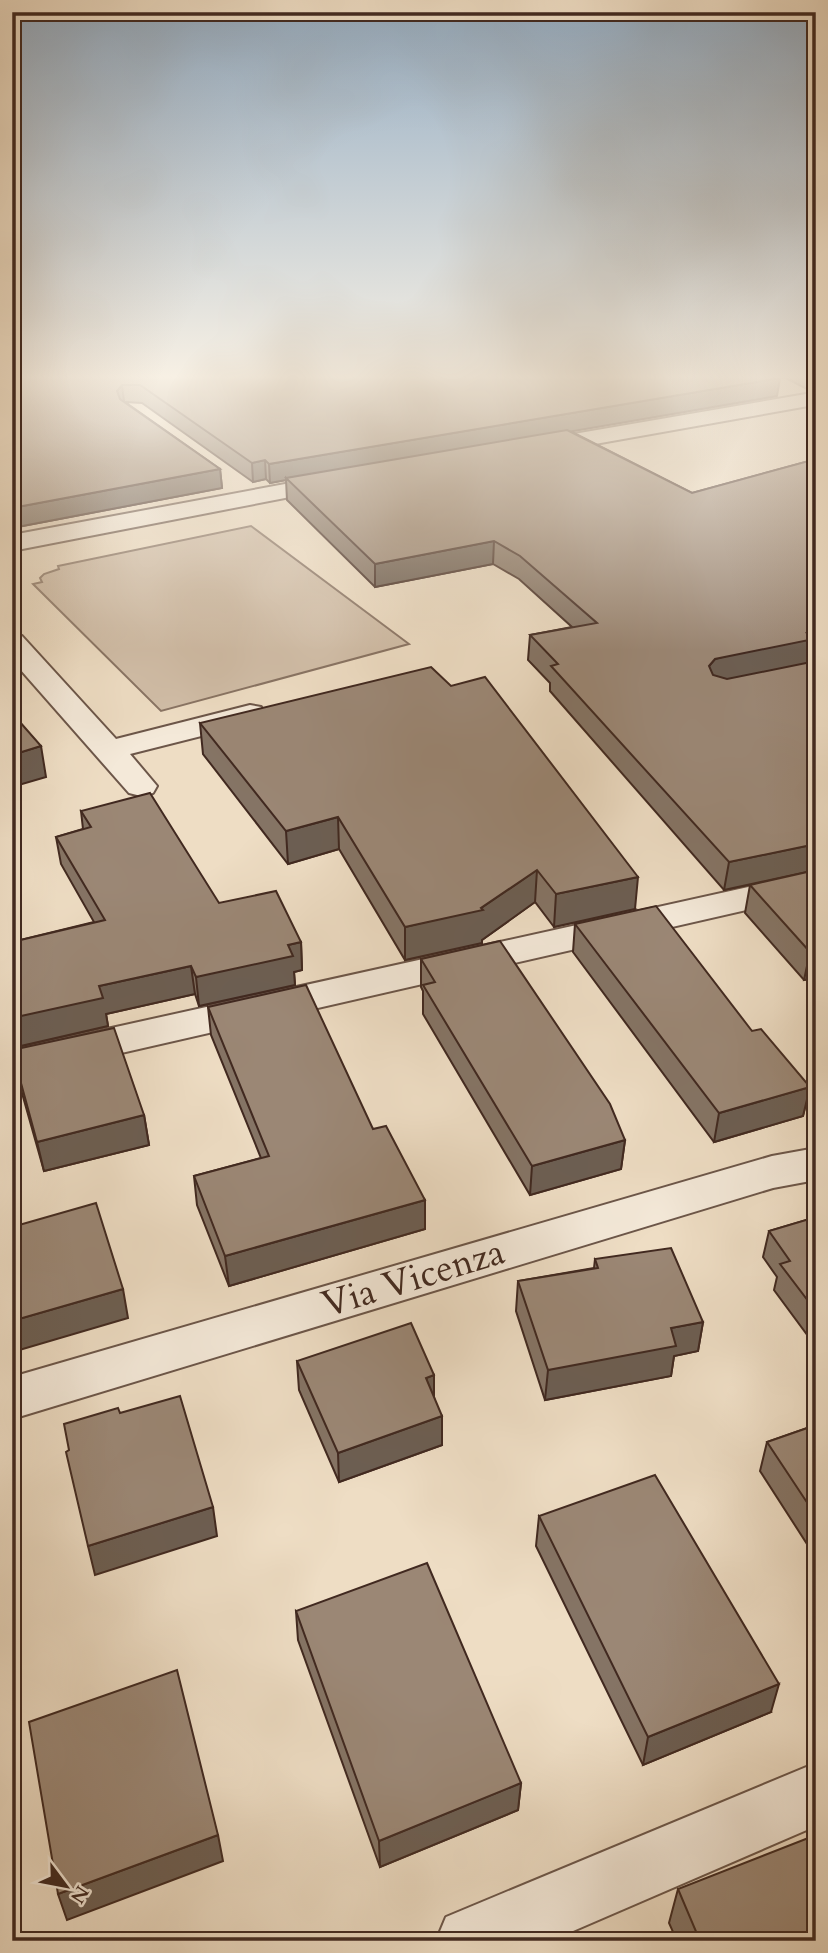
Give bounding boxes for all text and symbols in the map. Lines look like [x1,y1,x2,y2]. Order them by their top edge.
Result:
street label: Via Vicenza [316,1227,510,1329]
north arrow [32,1852,102,1922]
text: N [64,1881,95,1909]

